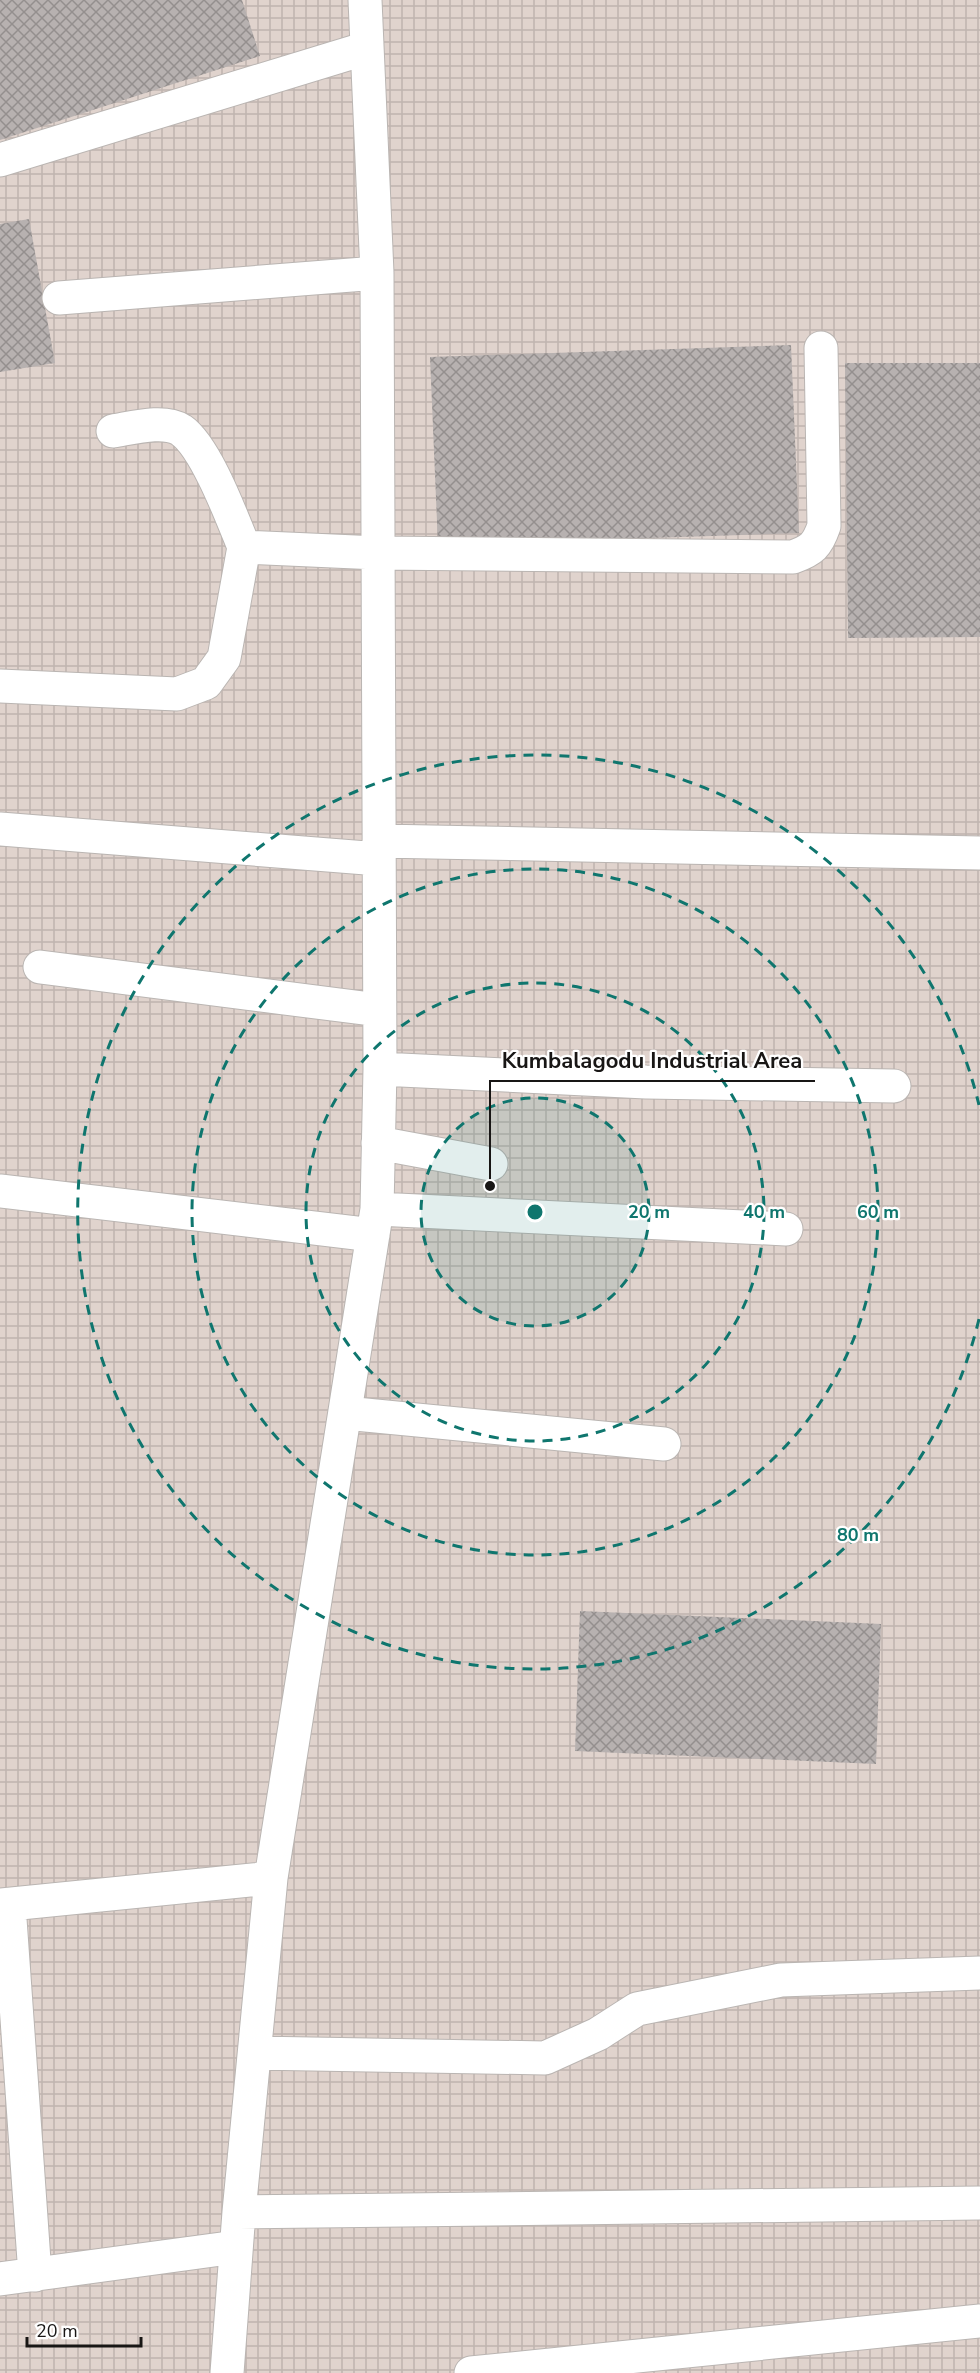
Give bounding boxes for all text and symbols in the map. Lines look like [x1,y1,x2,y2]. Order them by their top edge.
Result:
callout: Kumbalagodu Industrial Area [490,1041,815,1081]
text: Kumbalagodu Industrial Area [502,1046,802,1076]
text: 20 m [628,1200,670,1224]
text: 40 m [743,1200,785,1224]
text: 60 m [857,1200,899,1224]
centre of rings [525,1202,545,1222]
text: 80 m [837,1523,879,1547]
scale bar [27,2310,141,2348]
text: 20 m [36,2319,78,2343]

